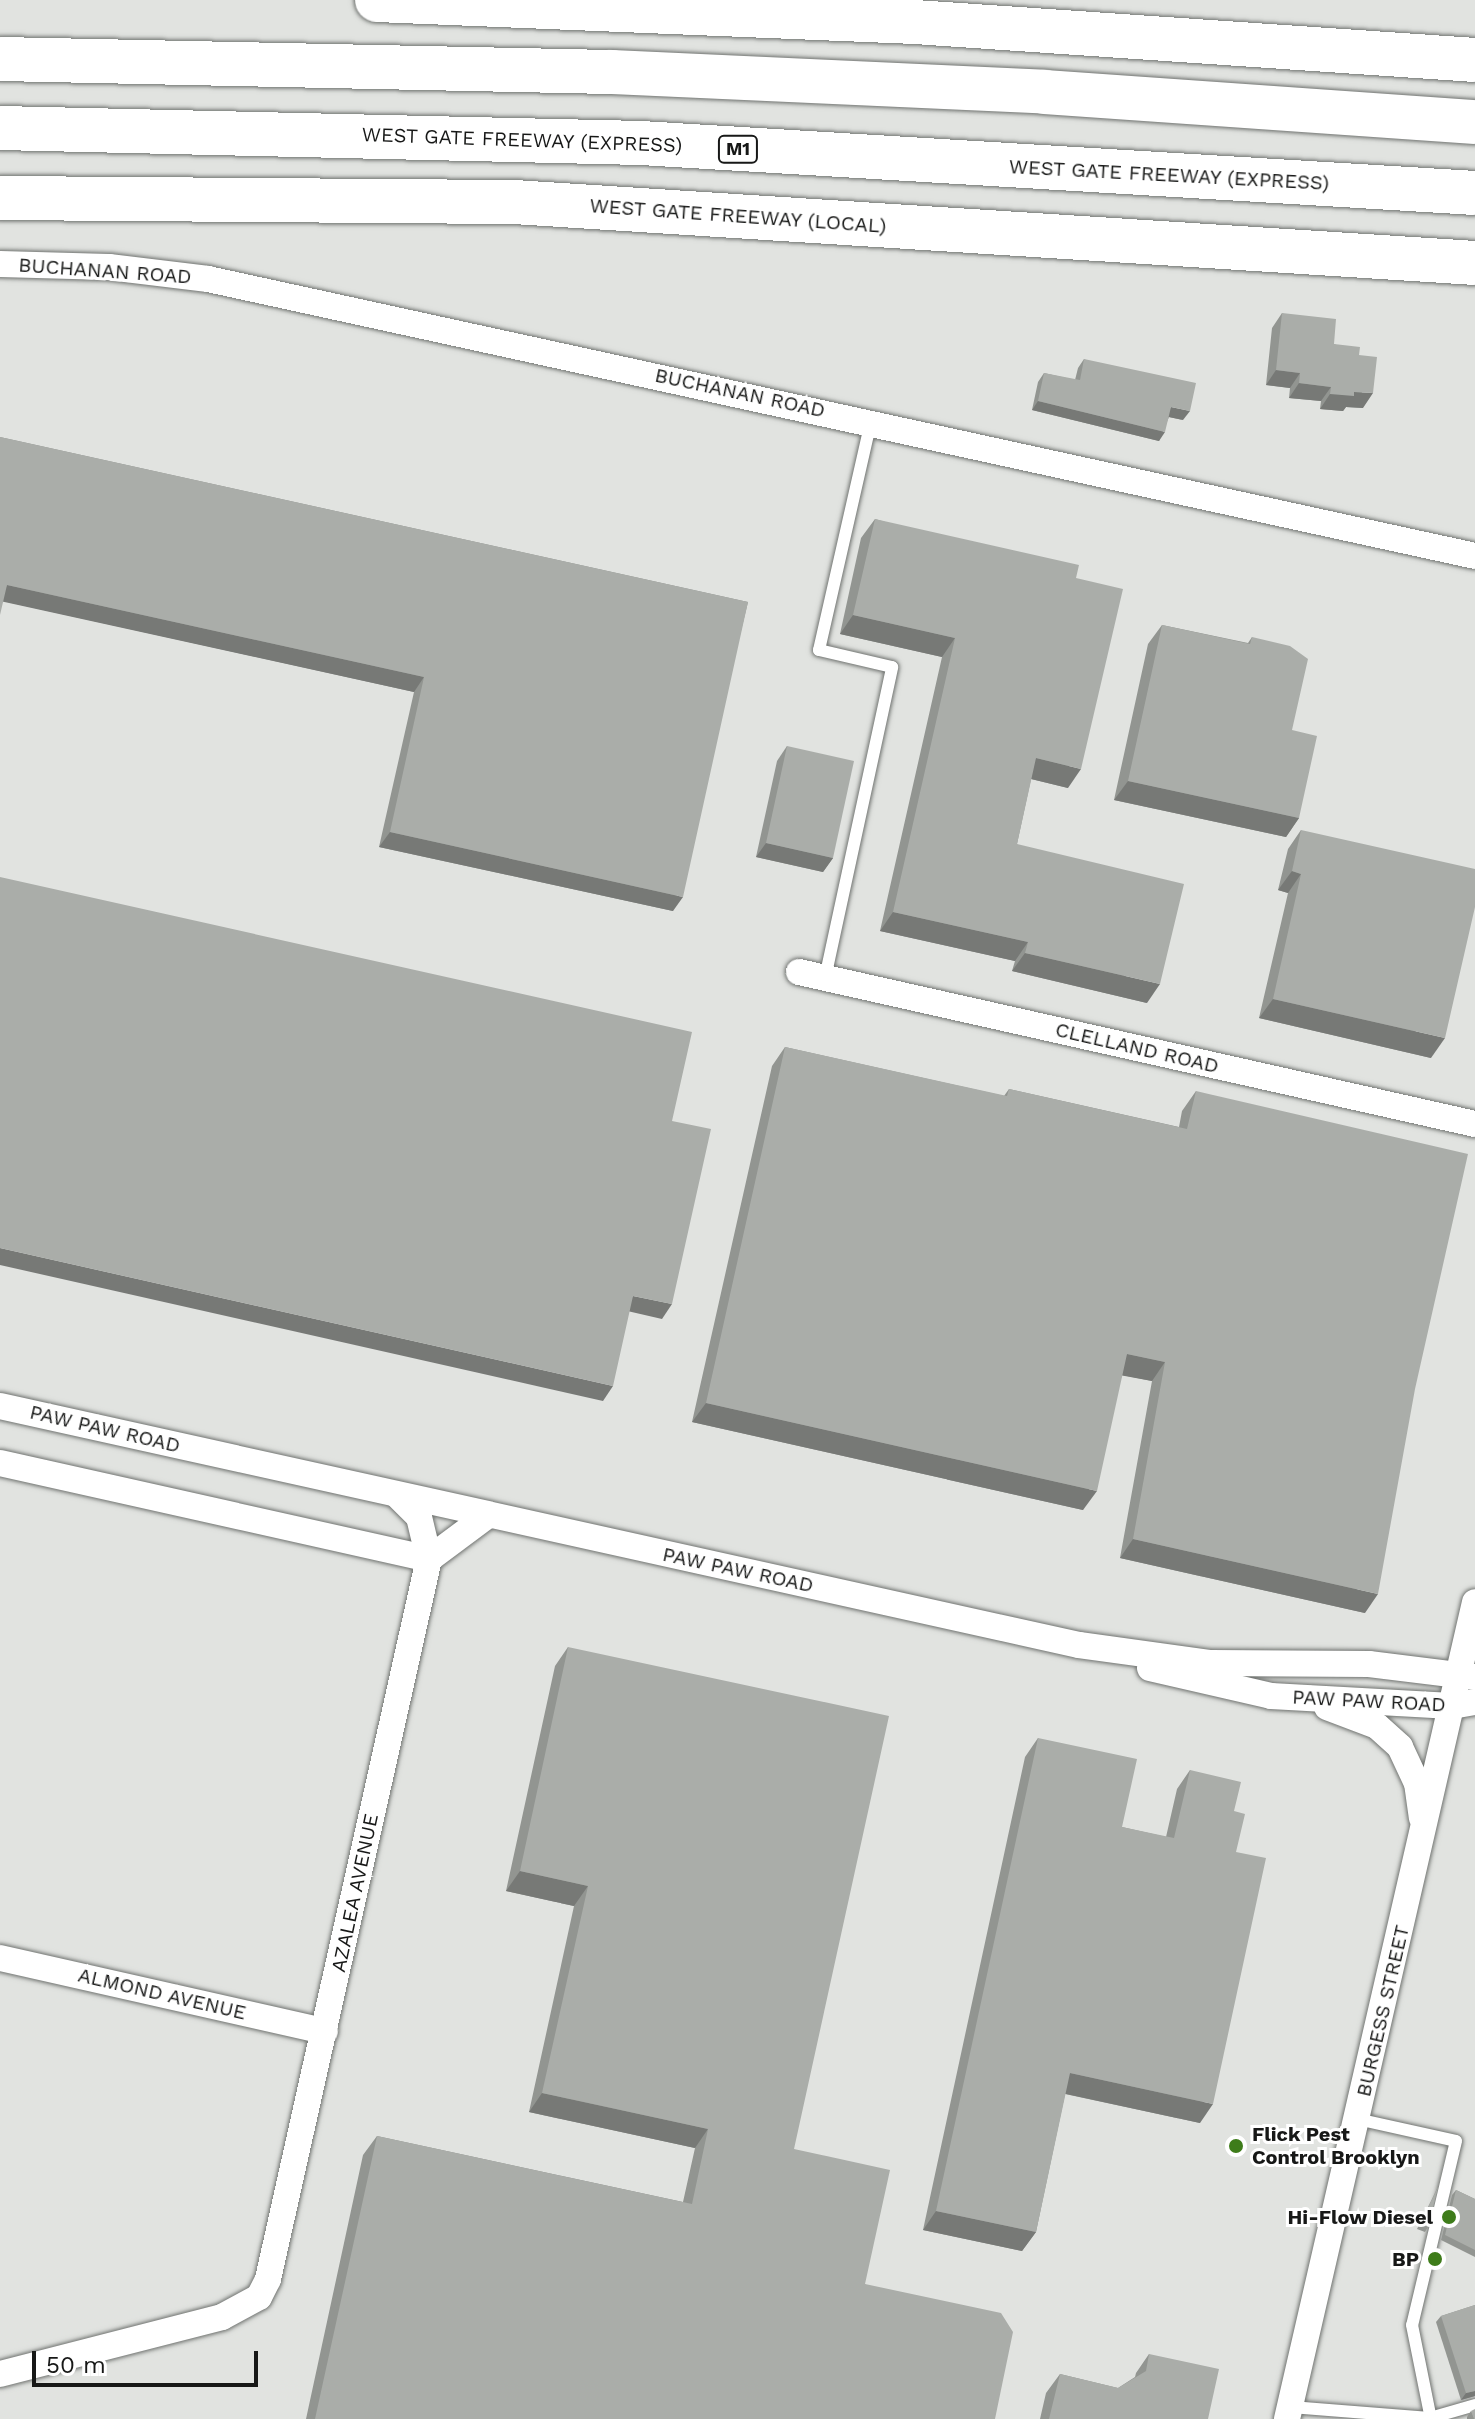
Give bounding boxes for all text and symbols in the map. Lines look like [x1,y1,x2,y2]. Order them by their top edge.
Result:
street label: WEST GATE FREEWAY (EXPRESS) [361,122,683,158]
road number: M1 [716,135,760,163]
street label: WEST GATE FREEWAY (EXPRESS) [1008,155,1330,195]
street label: WEST GATE FREEWAY (LOCAL) [588,194,888,238]
street label: BUCHANAN ROAD [18,253,192,289]
street label: BUCHANAN ROAD [653,363,827,423]
street label: CLELLAND ROAD [1053,1018,1221,1078]
street label: PAW PAW ROAD [27,1400,183,1458]
street label: PAW PAW ROAD [660,1542,816,1598]
street label: PAW PAW ROAD [1291,1685,1447,1717]
street label: AZALEA AVENUE [326,1811,384,1975]
street label: BURGESS STREET [1352,1923,1414,2099]
street label: ALMOND AVENUE [75,1963,249,2025]
place label: Flick Pest Control Brooklyn [1252,2122,1420,2169]
marker: Flick Pest Control Brooklyn [1227,2137,1245,2155]
place label: Hi-Flow Diesel [1287,2205,1433,2229]
marker: Hi-Flow Diesel [1440,2208,1458,2226]
place label: BP [1392,2247,1419,2271]
marker: BP [1426,2250,1444,2268]
scale bar [36,2335,262,2385]
text: 50 m [46,2351,106,2379]

